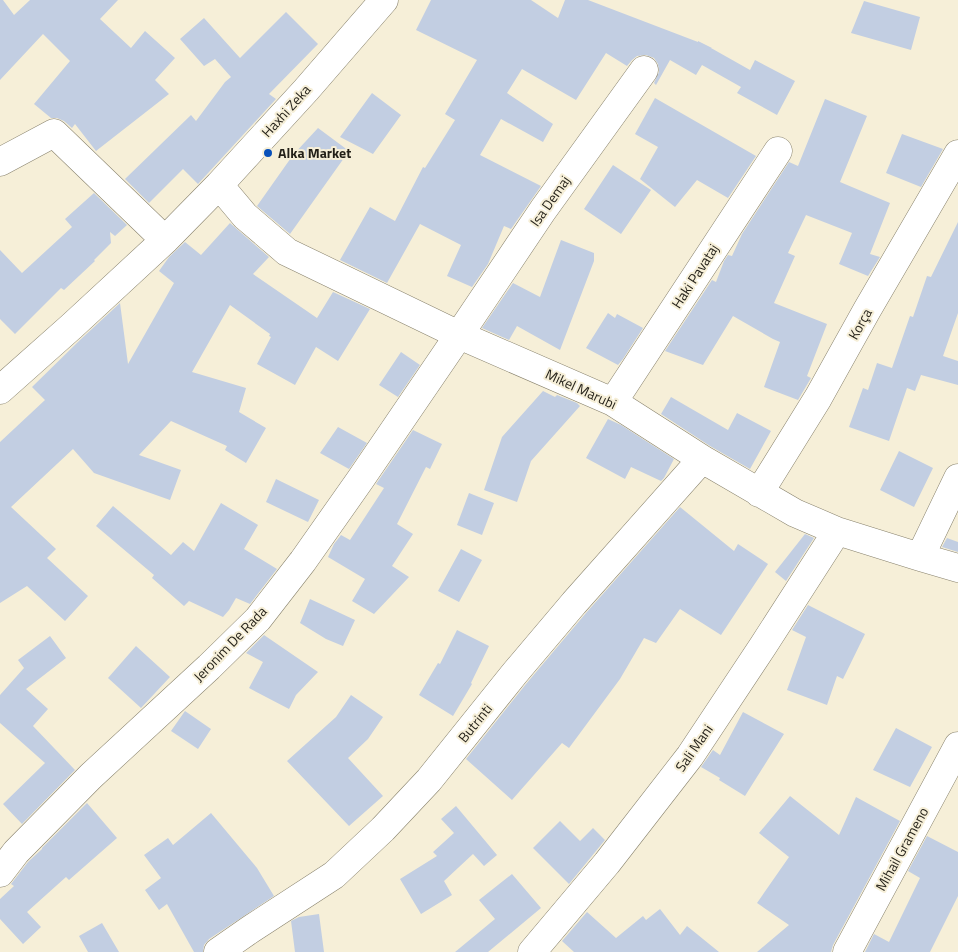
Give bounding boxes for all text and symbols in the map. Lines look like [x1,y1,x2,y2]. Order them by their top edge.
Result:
street label: Haxhi Zeka [256,80,315,142]
place label: Alka Market [278,142,351,163]
marker: Alka Market [262,147,274,159]
street label: Isa Demaj [524,171,575,230]
street label: Haki Pavataj [666,239,723,312]
street label: Korça [842,304,877,343]
street label: Mikel Marubi [542,363,620,414]
street label: Jeronim De Rada [188,601,271,686]
street label: Butrinti [452,699,497,747]
street label: Sali Mani [670,720,717,776]
street label: Mihail Grameno [870,803,933,894]

